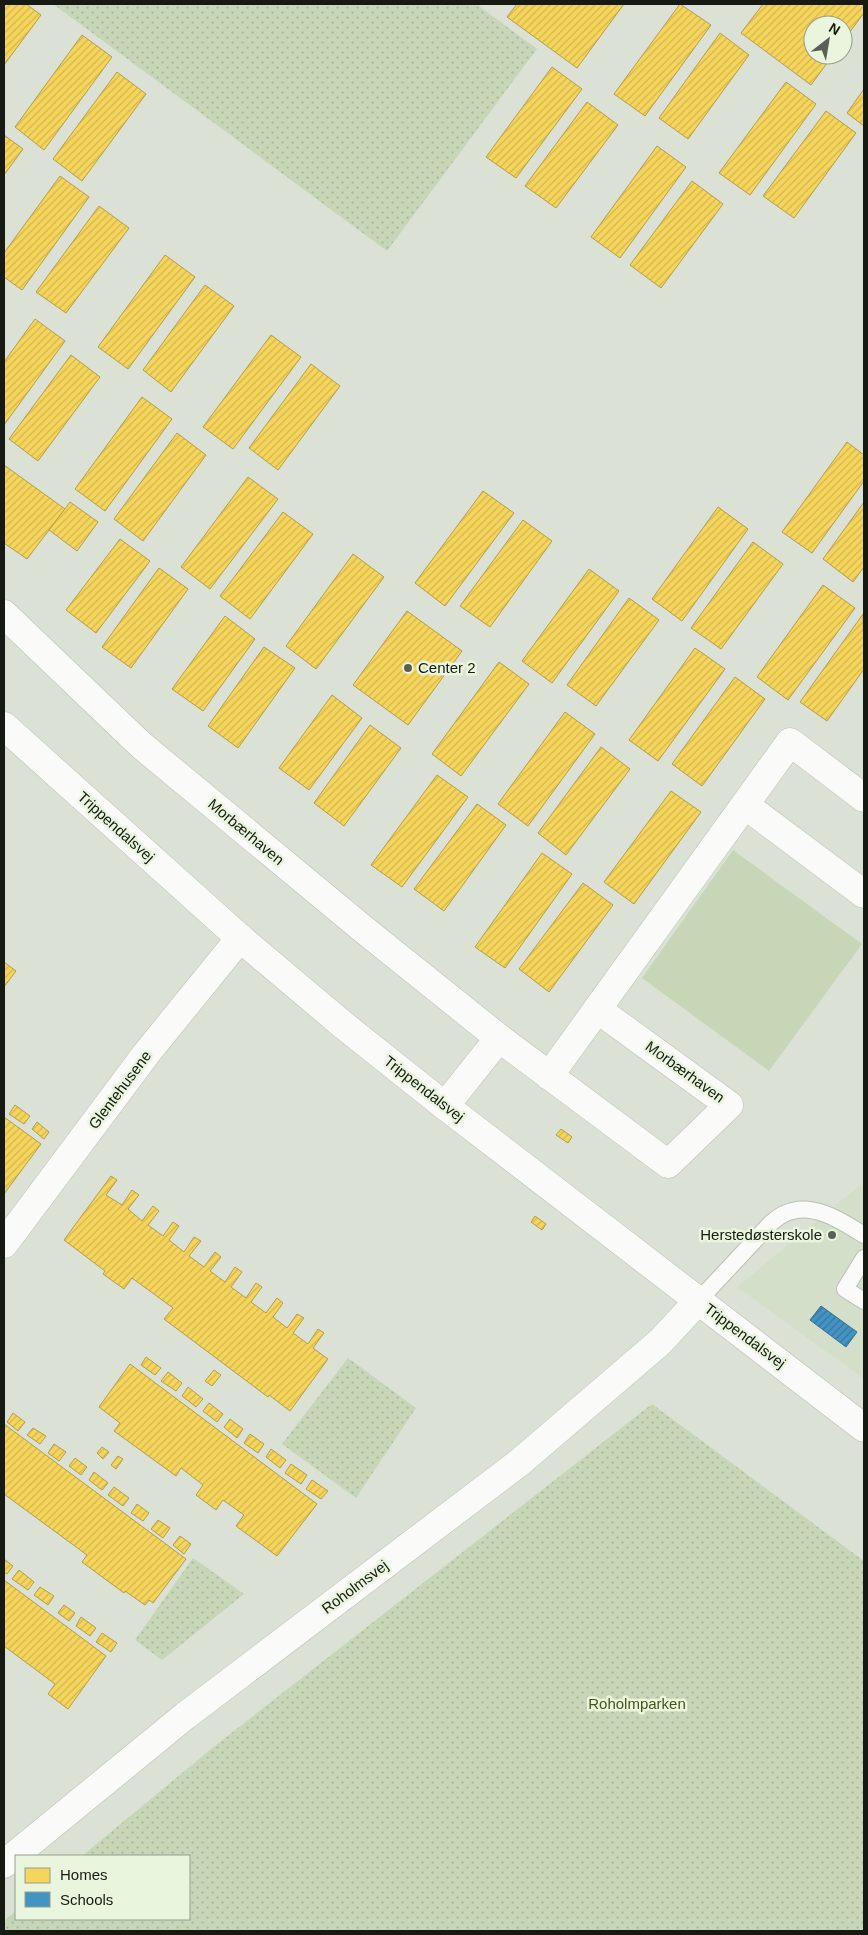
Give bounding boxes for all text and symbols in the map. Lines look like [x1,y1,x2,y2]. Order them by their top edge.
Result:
north arrow [803,15,853,65]
text: N [826,19,843,38]
place label: Center 2 [418,659,476,676]
marker: Center 2 [402,662,414,674]
street label: Trippendalsvej [75,788,158,865]
street label: Morbærhaven [205,795,288,868]
street label: Morbærhaven [643,1037,728,1106]
street label: Glentehusene [85,1047,154,1132]
street label: Trippendalsvej [381,1052,468,1125]
place label: Herstedøsterskole [700,1226,822,1243]
marker: Herstedøsterskole [826,1229,838,1241]
street label: Trippendalsvej [701,1300,789,1372]
street label: Roholmsvej [318,1556,391,1617]
park label: Roholmparken [588,1695,686,1712]
legend [15,1855,190,1920]
text: Homes [60,1866,108,1883]
text: Schools [60,1891,113,1908]

